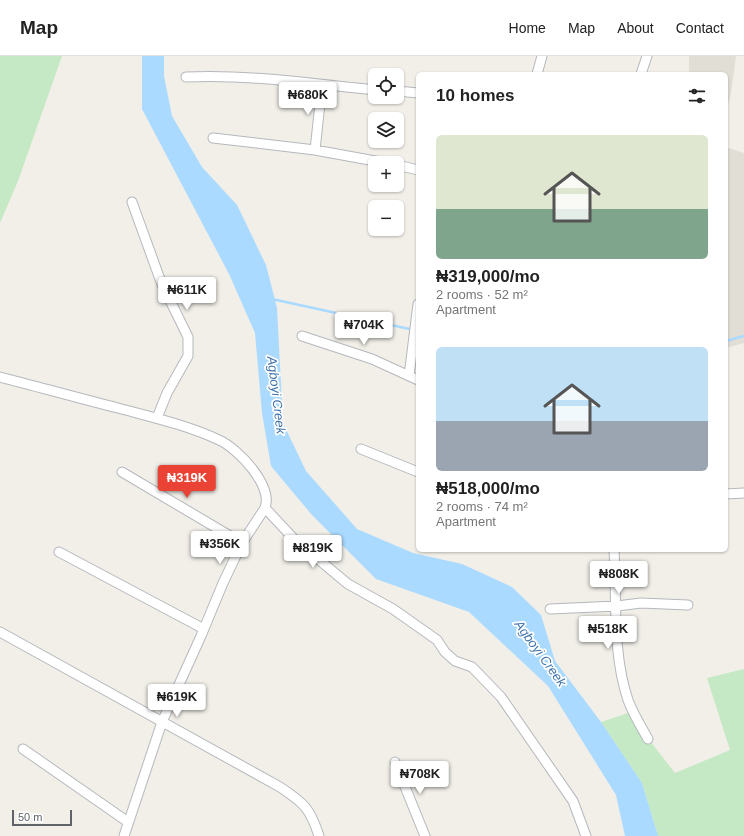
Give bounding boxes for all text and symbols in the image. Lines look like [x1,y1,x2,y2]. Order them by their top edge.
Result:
text: Map [20,17,58,38]
text: Home [509,20,546,36]
text: Map [568,20,595,36]
text: About [617,20,654,36]
text: Contact [676,20,724,36]
map controls [368,68,404,236]
button: locate [368,68,404,104]
pin: ₦680K [280,82,336,116]
icon: filters [686,85,708,107]
text: 10 homes [436,86,514,105]
text: ₦680K [288,87,328,102]
button: layers [368,112,404,148]
button: + [368,156,404,192]
icon: home [536,161,608,233]
button: − [368,200,404,236]
text: ₦319,000/mo [436,267,540,286]
pin: ₦611K [159,277,215,311]
text: ₦611K [167,282,207,297]
text: 2 rooms · 52 m² [436,287,528,302]
text: Apartment [436,302,496,317]
pin: ₦704K [336,312,392,346]
text: ₦704K [344,317,384,332]
water label: Agboyi Creek [264,354,289,436]
icon: home [536,373,608,445]
pin: ₦319K [159,465,215,499]
text: ₦319K [167,470,207,485]
text: ₦518,000/mo [436,479,540,498]
text: 2 rooms · 74 m² [436,499,528,514]
text: Apartment [436,514,496,529]
pin: ₦356K [192,531,248,565]
pin: ₦819K [285,535,341,569]
text: ₦356K [200,536,240,551]
text: ₦819K [293,540,333,555]
pin: ₦808K [591,561,647,595]
text: ₦808K [599,566,639,581]
pin: ₦518K [580,616,636,650]
water label: Agboyi Creek [511,617,570,690]
text: ₦518K [588,621,628,636]
pin: ₦619K [149,684,205,718]
text: ₦619K [157,689,197,704]
pin: ₦708K [392,761,448,795]
text: ₦708K [400,766,440,781]
scale bar [12,808,72,827]
text: 50 m [18,811,42,823]

